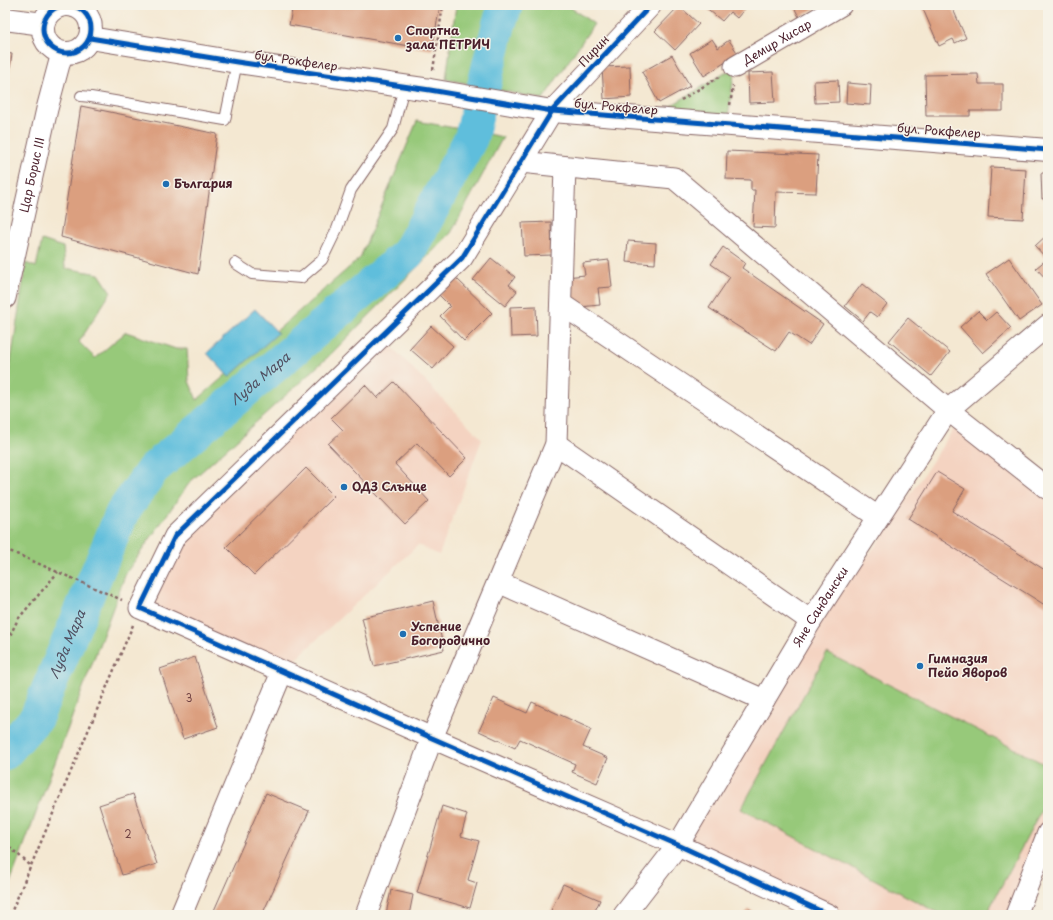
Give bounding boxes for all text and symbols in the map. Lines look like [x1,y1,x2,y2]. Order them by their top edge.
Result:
street label: Демир Хисар [738,14,815,69]
place label: Спортна зала ПЕТРИЧ [405,21,490,53]
street label: Пирин [574,30,613,70]
marker: Спортна зала ПЕТРИЧ [393,33,403,43]
street label: бул. Рокфелер [253,45,339,75]
street label: бул. Рокфелер [574,93,659,119]
street label: бул. Рокфелер [897,118,982,142]
street label: Цар Борис III [14,135,48,214]
place label: България [174,174,233,192]
marker: България [161,179,171,189]
water label: Луда Мара [226,347,294,409]
place label: ОДЗ Слънце [352,477,427,495]
marker: ОДЗ Слънце [339,482,349,492]
street label: Яне Сандански [788,563,852,650]
water label: Луда Мара [44,606,90,681]
place label: Успение Богородично [410,617,490,649]
marker: Успение Богородично [398,629,408,639]
place label: Гимназия Пейо Яворов [928,649,1008,681]
marker: Гимназия Пейо Яворов [915,661,925,671]
house number: 3 [186,690,192,705]
house number: 2 [124,826,132,841]

